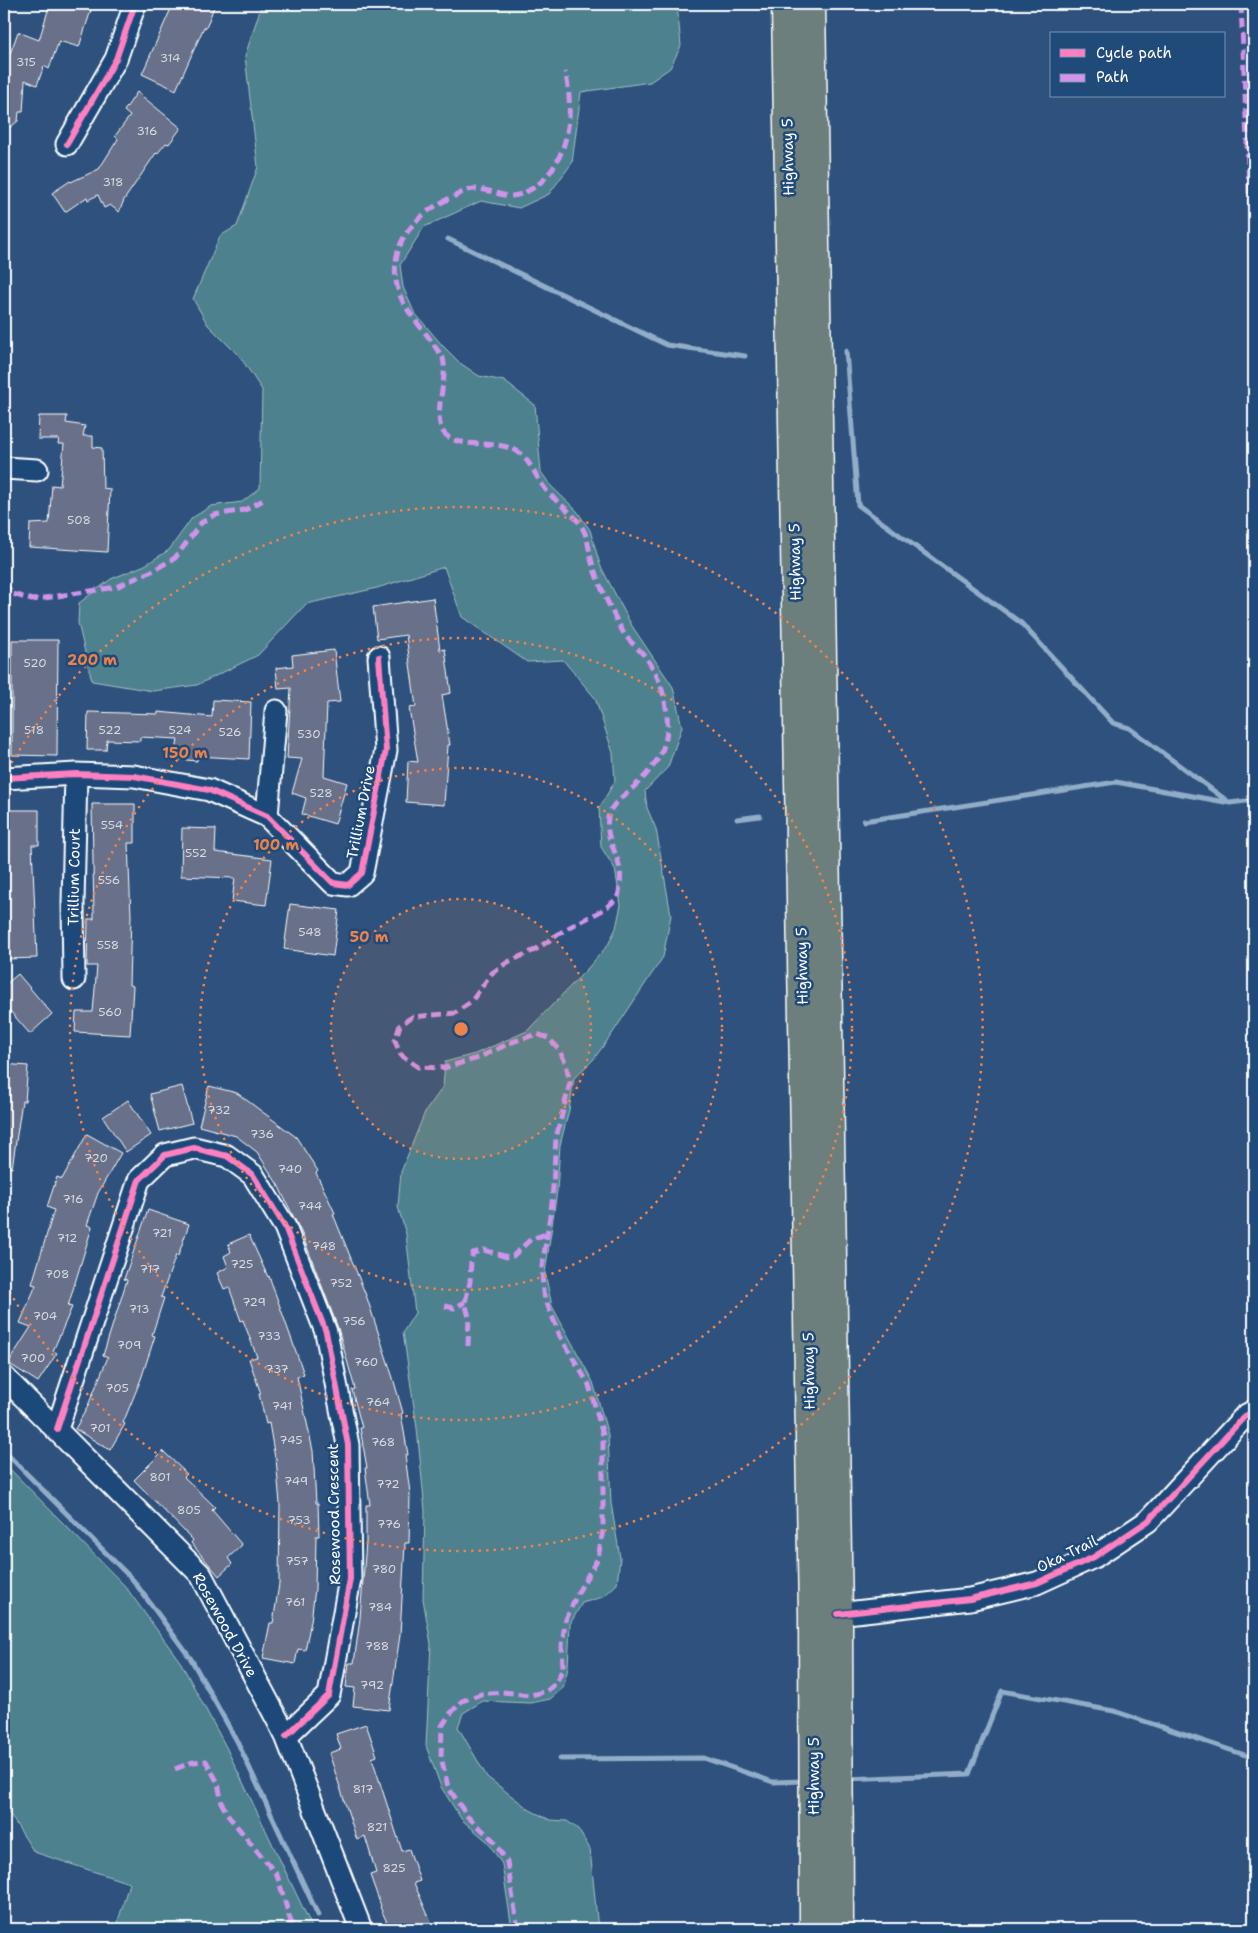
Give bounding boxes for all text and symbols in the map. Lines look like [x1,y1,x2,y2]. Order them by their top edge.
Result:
legend [1050,32,1226,98]
text: Cycle path [1096,43,1172,63]
house number: 314 [160,50,180,66]
house number: 315 [16,54,36,70]
text: Path [1096,67,1129,87]
street label: Highway 5 [777,118,799,196]
house number: 316 [137,123,157,139]
house number: 318 [103,174,124,190]
house number: 508 [67,512,91,528]
street label: Highway 5 [784,523,806,601]
text: 200 m [67,650,117,670]
house number: 520 [23,655,47,671]
house number: 518 [24,722,44,738]
house number: 522 [99,722,121,738]
house number: 524 [169,722,191,738]
house number: 526 [218,724,242,740]
house number: 530 [297,726,321,742]
text: 150 m [162,743,208,763]
street label: Trillium Drive [342,763,380,861]
house number: 528 [309,785,333,801]
house number: 554 [101,817,123,833]
street label: Trillium Court [63,828,85,926]
text: 100 m [253,835,299,855]
house number: 552 [185,845,207,861]
house number: 556 [98,872,120,888]
house number: 548 [298,924,322,940]
text: 50 m [350,927,389,947]
street label: Highway 5 [791,927,813,1005]
house number: 558 [97,937,119,953]
house number: 560 [98,1004,122,1020]
centre of rings [452,1020,470,1038]
house number: 732 [207,1102,231,1118]
house number: 736 [250,1126,274,1142]
house number: 720 [84,1150,108,1166]
house number: 740 [278,1161,302,1177]
house number: 716 [63,1191,83,1207]
house number: 744 [298,1198,322,1214]
house number: 721 [152,1225,172,1241]
house number: 712 [57,1230,77,1246]
house number: 748 [312,1238,336,1254]
house number: 725 [231,1256,253,1272]
house number: 717 [140,1261,160,1277]
house number: 708 [45,1266,69,1282]
house number: 752 [329,1275,353,1291]
house number: 729 [242,1294,266,1310]
house number: 713 [129,1301,149,1317]
house number: 704 [33,1308,57,1324]
house number: 756 [342,1313,366,1329]
house number: 733 [257,1328,281,1344]
street label: Highway 5 [798,1332,820,1410]
house number: 709 [117,1337,141,1353]
house number: 700 [21,1350,45,1366]
house number: 760 [354,1354,378,1370]
house number: 737 [265,1361,289,1377]
house number: 705 [105,1380,129,1396]
house number: 764 [366,1394,390,1410]
house number: 741 [272,1398,292,1414]
house number: 701 [89,1420,111,1436]
house number: 745 [279,1432,303,1448]
house number: 768 [371,1434,395,1450]
street label: Rosewood Crescent [323,1443,345,1585]
house number: 801 [149,1469,171,1485]
house number: 749 [284,1473,308,1489]
house number: 772 [376,1476,400,1492]
house number: 805 [177,1502,201,1518]
house number: 753 [287,1512,311,1528]
house number: 776 [377,1516,401,1532]
street label: Oka Trail [1033,1530,1101,1577]
house number: 757 [285,1553,309,1569]
house number: 780 [372,1561,396,1577]
street label: Rosewood Drive [188,1569,262,1681]
house number: 761 [285,1594,305,1610]
house number: 784 [368,1599,392,1615]
house number: 788 [365,1638,389,1654]
house number: 792 [360,1677,384,1693]
street label: Highway 5 [804,1737,824,1815]
house number: 817 [353,1781,373,1797]
house number: 821 [367,1819,387,1835]
house number: 825 [382,1860,406,1876]

